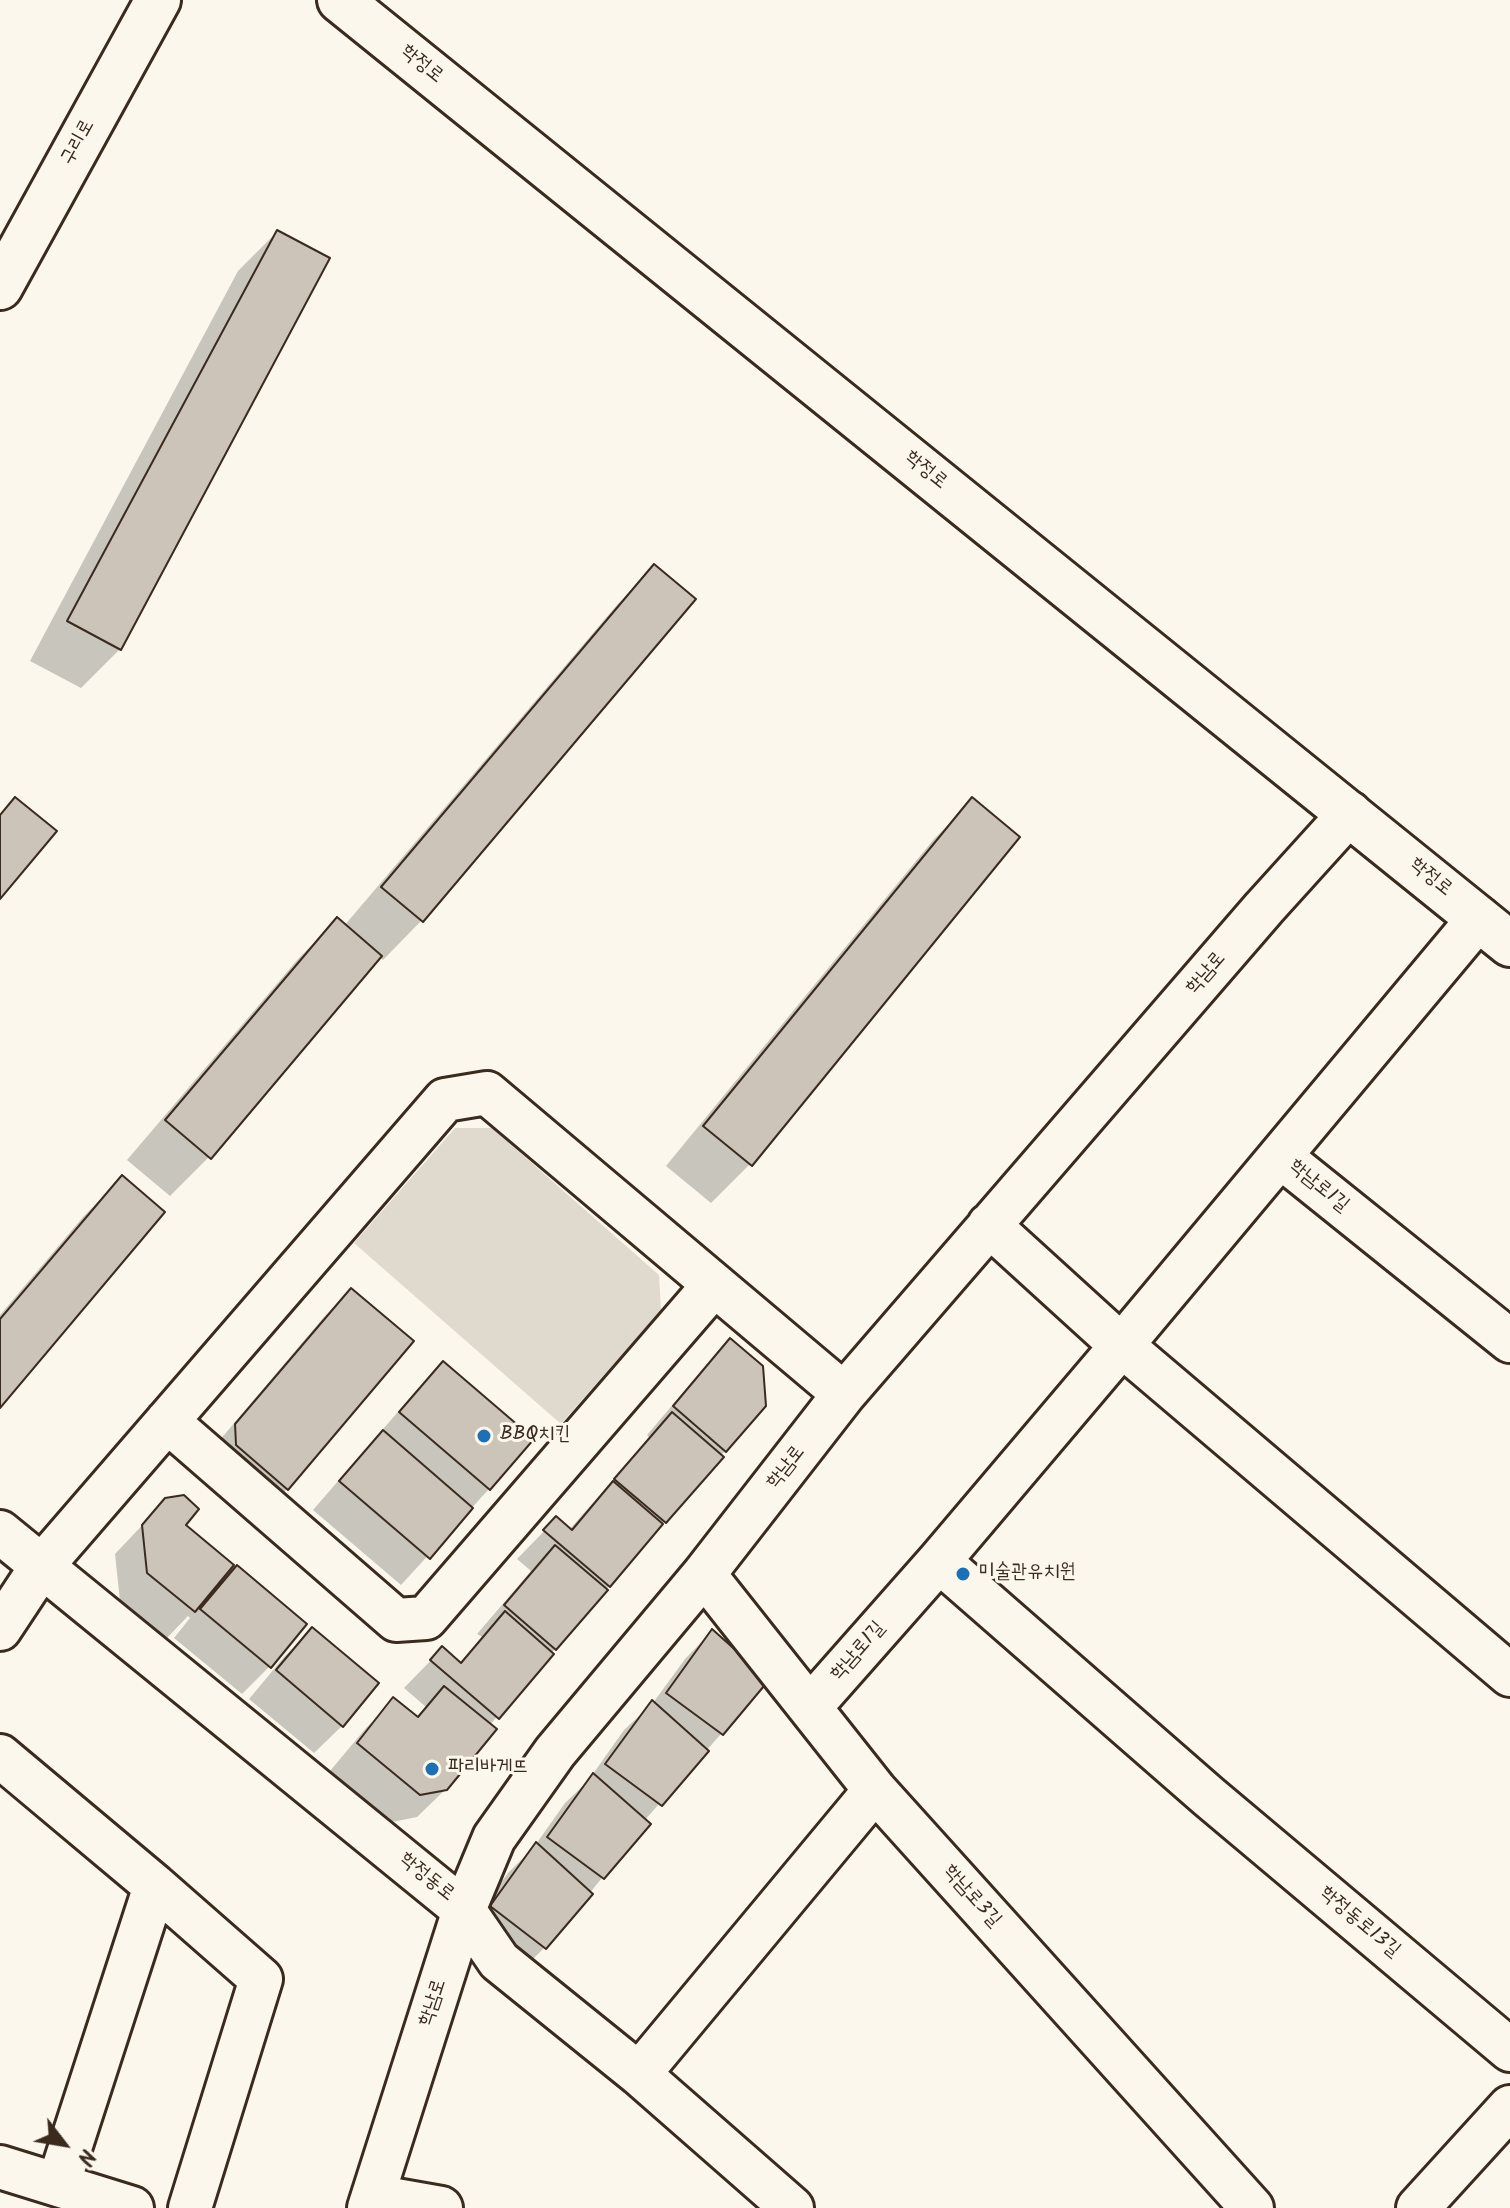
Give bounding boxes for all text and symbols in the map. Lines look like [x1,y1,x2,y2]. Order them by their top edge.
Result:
street label: 학정로 [395,40,447,90]
street label: 구리로 [57,116,101,170]
street label: 학정로 [899,446,951,496]
street label: 학정로 [1404,853,1456,903]
street label: 학남로 [1182,948,1232,1000]
street label: 학남로1길 [1283,1155,1353,1219]
place label: BBQ치킨 [500,1424,570,1448]
marker: BBQ치킨 [475,1427,493,1445]
street label: 학남로 [763,1442,811,1494]
place label: 미술관유치원 [979,1562,1076,1586]
marker: 미술관유치원 [954,1565,972,1583]
street label: 학남로1길 [827,1617,891,1687]
place label: 파리바게뜨 [448,1757,528,1781]
marker: 파리바게뜨 [423,1760,441,1778]
street label: 학정동로 [393,1848,459,1908]
street label: 학남로3길 [937,1861,1005,1933]
street label: 학정동로13길 [1314,1882,1404,1964]
street label: 학남로 [415,1976,453,2030]
north arrow [24,2104,104,2184]
text: N [66,2142,104,2172]

